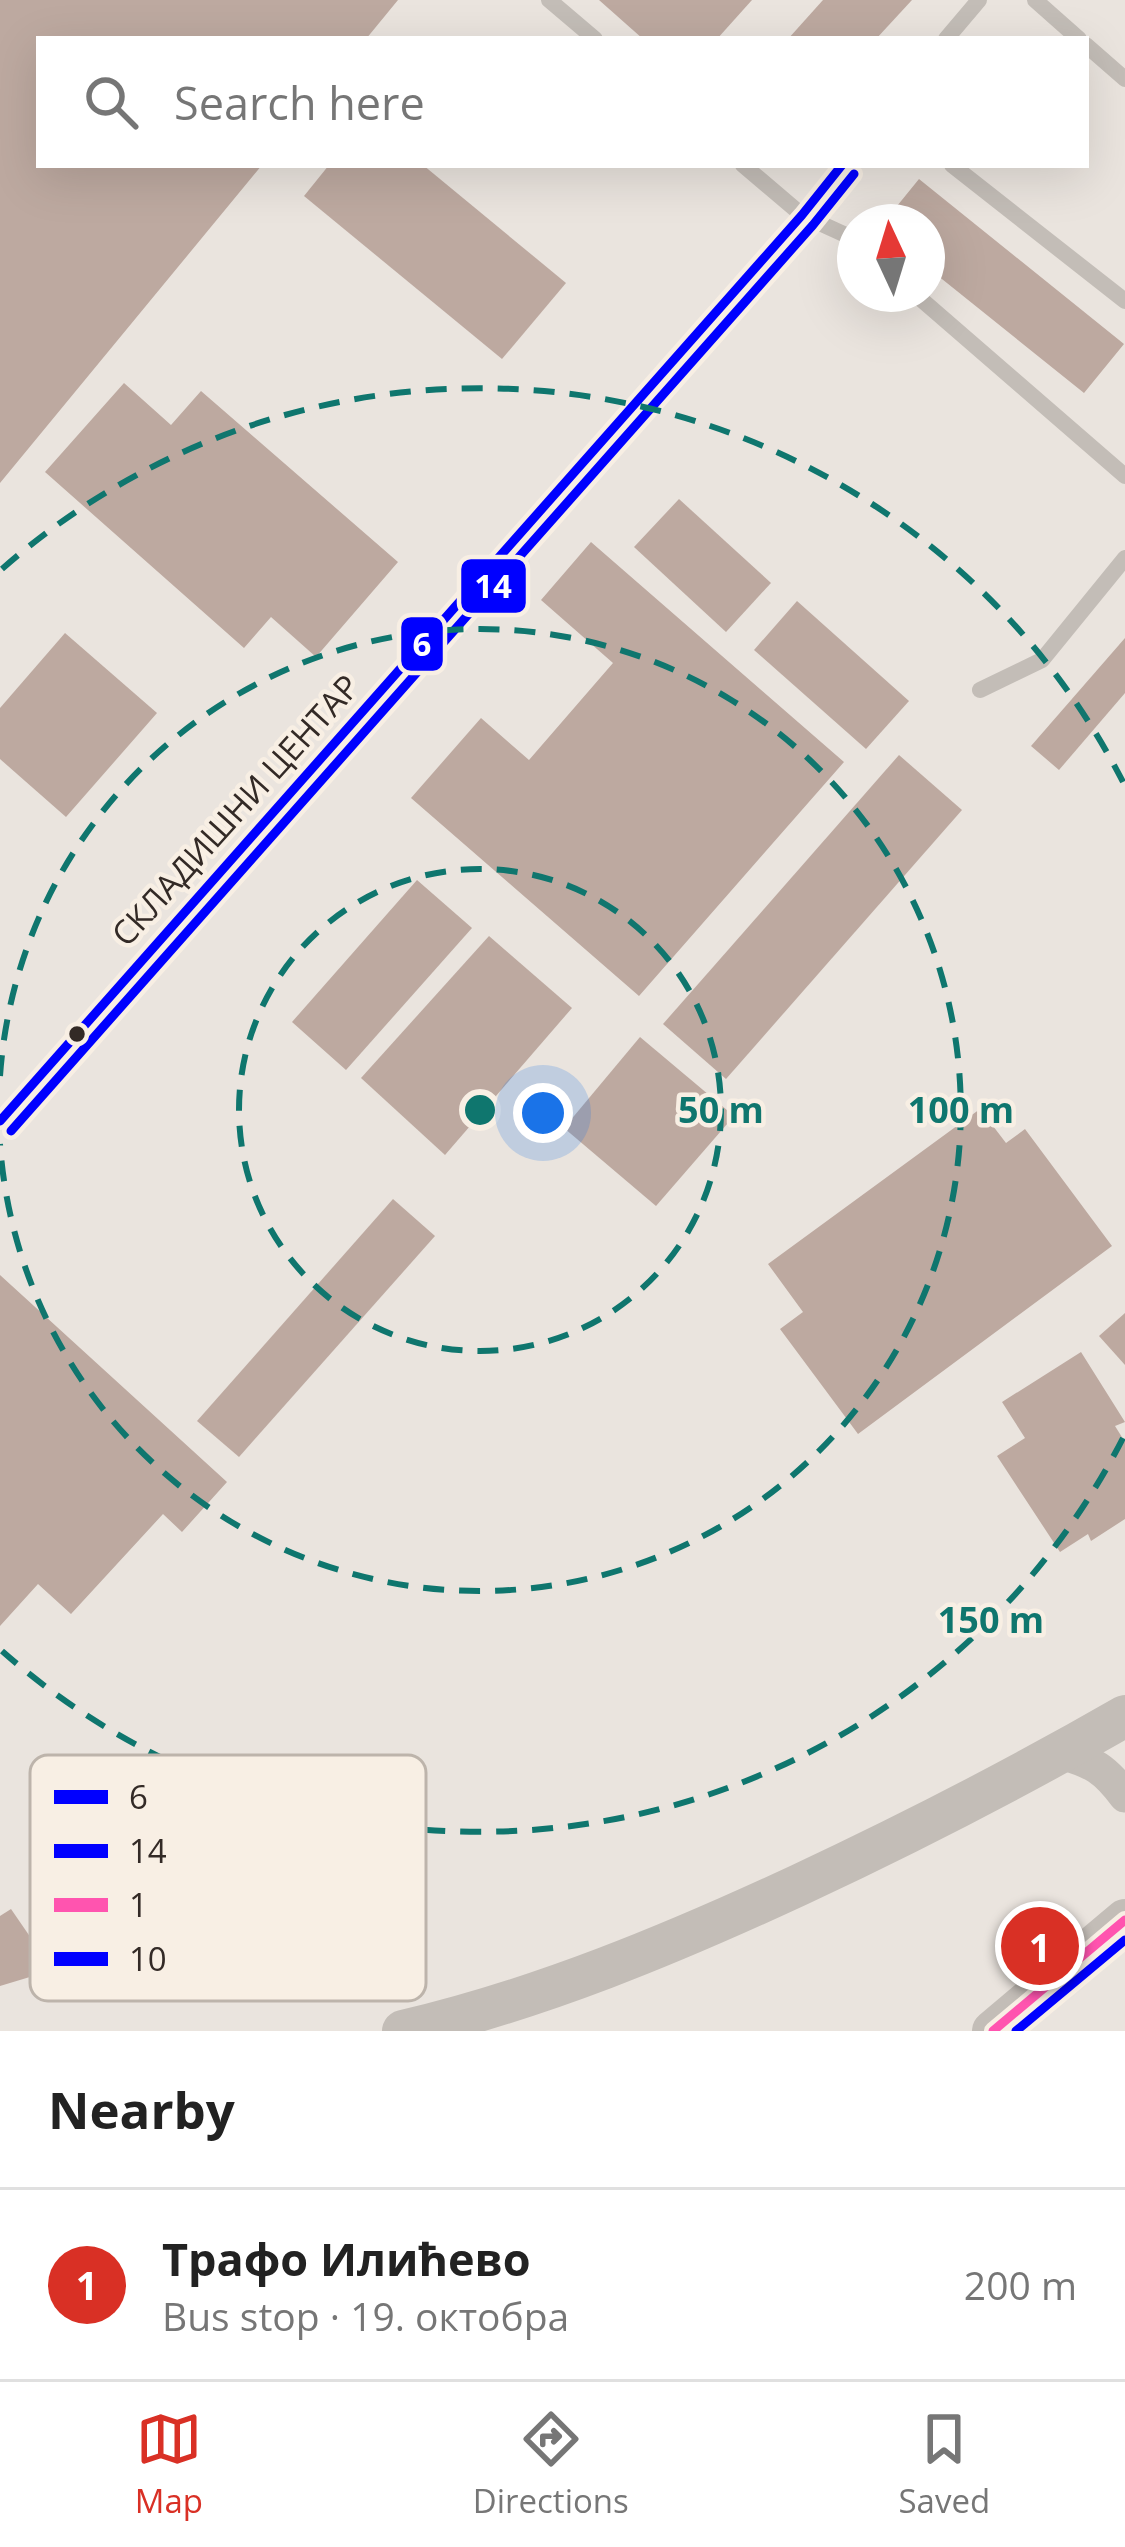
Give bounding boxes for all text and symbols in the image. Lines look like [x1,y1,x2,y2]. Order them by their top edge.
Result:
search box [36,36,1089,168]
icon: search [78,69,144,135]
text: Search here [174,72,425,133]
north arrow [837,204,945,312]
line badge: 14 [459,557,528,615]
text: 14 [474,563,512,608]
line badge: 6 [399,615,445,673]
text: 6 [413,621,431,666]
street label: СКЛАДИШНИ ЦЕНТАР [101,665,369,955]
unlabelled marker [66,1023,88,1045]
your location [513,1083,573,1143]
text: 50 m [678,1085,764,1134]
text: 100 m [908,1085,1014,1134]
centre of rings [459,1089,501,1131]
text: 150 m [938,1595,1044,1644]
legend [30,1755,426,2001]
text: 6 [129,1774,148,1819]
text: 14 [129,1828,167,1873]
text: 1 [129,1882,148,1927]
pin: 1 [1001,1901,1079,1991]
text: 10 [129,1936,167,1981]
text: Nearby [48,2074,235,2144]
text: Трафо Илићево [162,2228,531,2289]
text: 1 [76,2258,98,2311]
text: 200 m [964,2258,1077,2311]
text: Bus stop · 19. октобра [162,2289,569,2342]
tab: Map [135,2406,203,2523]
tab: Directions [473,2406,629,2523]
tab: Saved [898,2406,990,2523]

